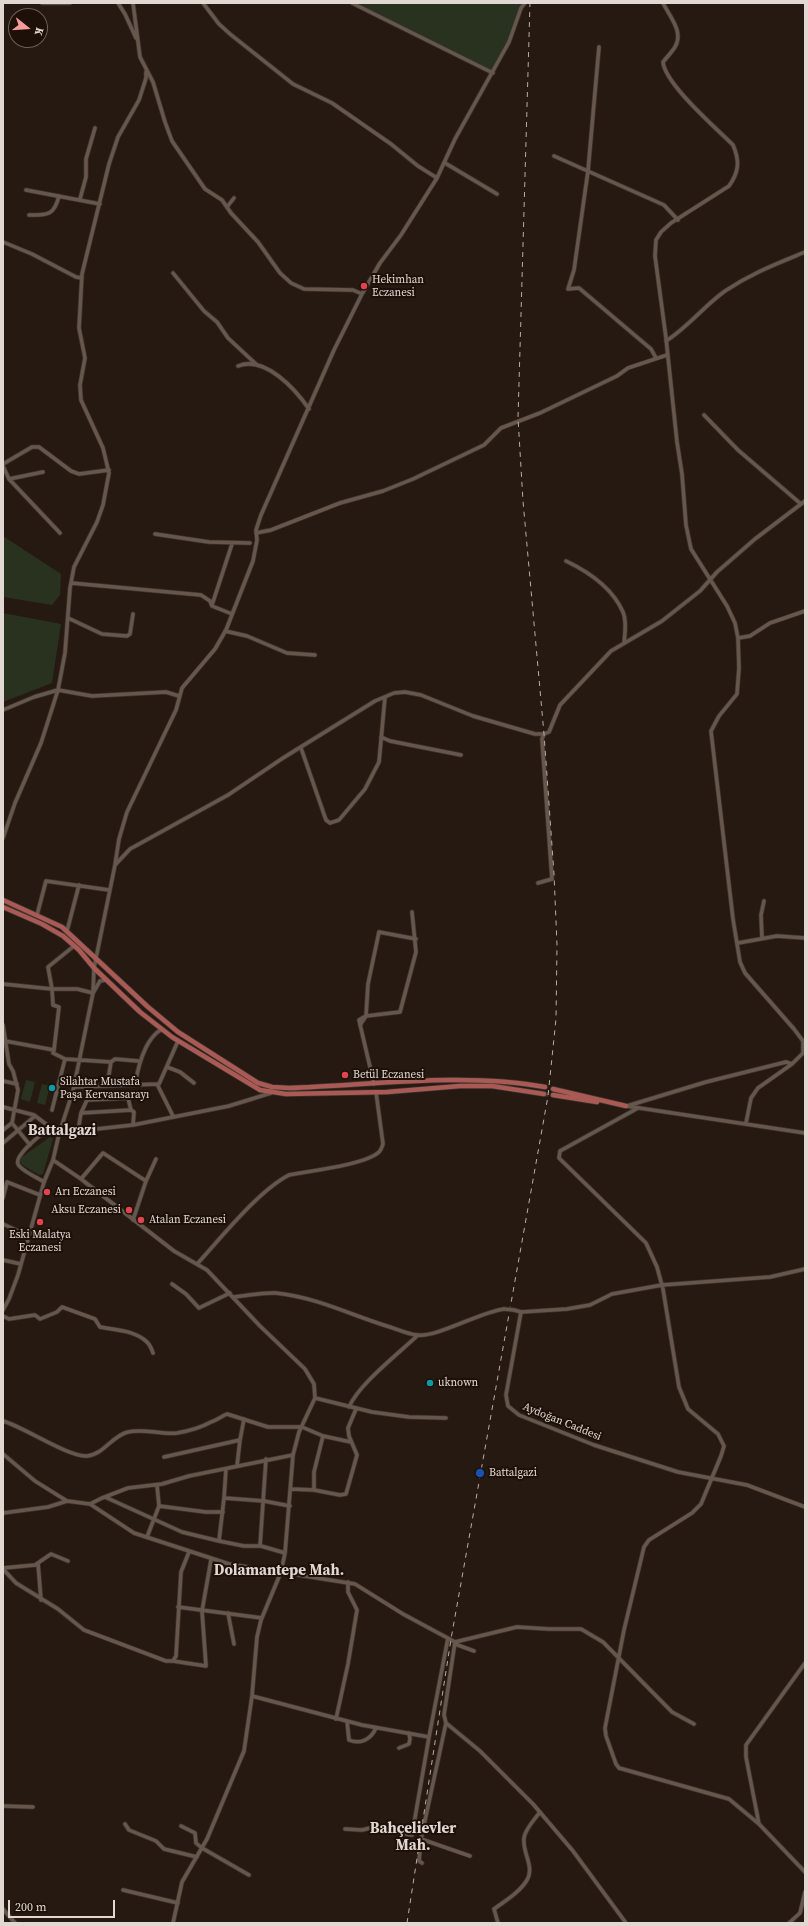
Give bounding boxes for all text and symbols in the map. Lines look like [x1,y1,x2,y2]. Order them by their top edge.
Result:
north arrow [8,8,48,48]
text: K [31,26,47,37]
place label: Hekimhan Eczanesi [372,273,424,299]
marker: Hekimhan Eczanesi [359,281,369,291]
place label: Betül Eczanesi [353,1068,424,1082]
marker: Betül Eczanesi [340,1070,350,1080]
place label: Silahtar Mustafa Paşa Kervansarayı [60,1075,149,1101]
marker: Silahtar Mustafa Paşa Kervansarayı [47,1083,57,1093]
district label: Battalgazi [28,1122,96,1140]
place label: Arı Eczanesi [55,1185,116,1199]
marker: Arı Eczanesi [42,1187,52,1197]
place label: Aksu Eczanesi [51,1203,121,1217]
marker: Aksu Eczanesi [124,1205,134,1215]
place label: Atalan Eczanesi [149,1213,226,1227]
marker: Atalan Eczanesi [136,1215,146,1225]
marker: Eski Malatya Eczanesi [35,1217,45,1227]
place label: Eski Malatya Eczanesi [9,1228,71,1254]
place label: uknown [438,1376,478,1390]
marker: uknown [425,1378,435,1388]
street label: Aydoğan Caddesi [521,1400,603,1444]
place label: Battalgazi [489,1466,537,1480]
marker: Battalgazi [474,1467,486,1479]
district label: Dolamantepe Mah. [214,1562,344,1580]
district label: Bahçelievler Mah. [370,1820,456,1855]
scale bar [10,1892,117,1918]
text: 200 m [15,1899,47,1915]

